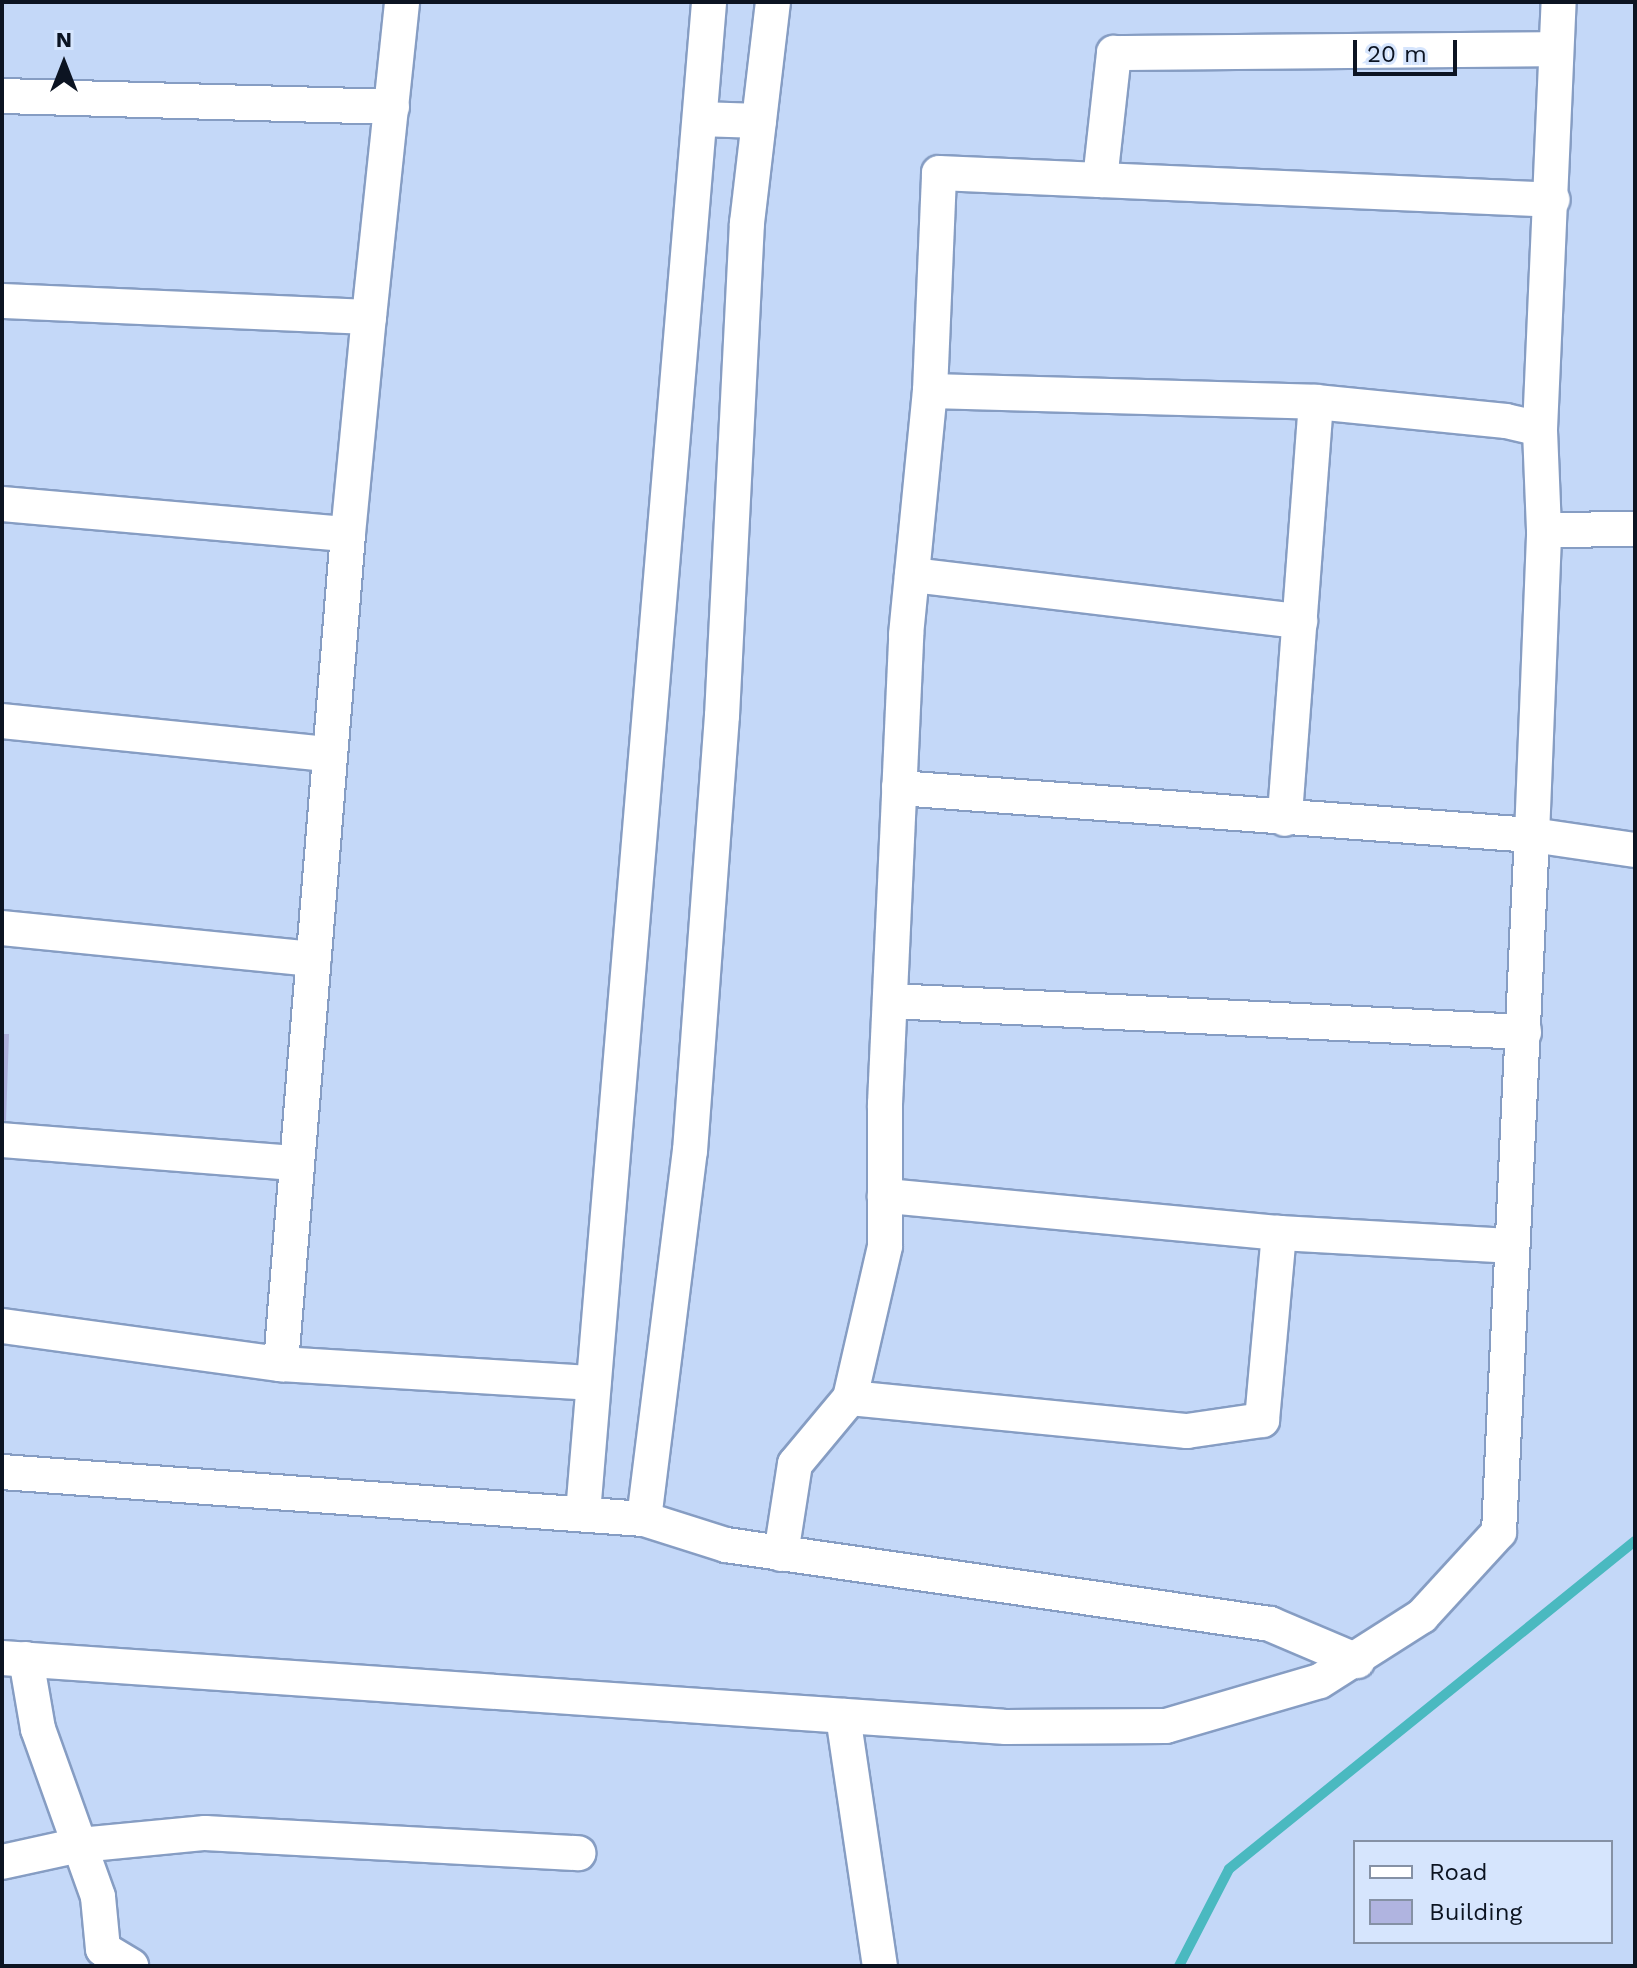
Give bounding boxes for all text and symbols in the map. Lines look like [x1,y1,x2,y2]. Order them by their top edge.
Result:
north arrow [24,24,104,104]
scale bar [1357,24,1461,74]
text: N [56,27,72,52]
text: 20 m [1367,40,1427,68]
legend [1353,1840,1613,1944]
text: Road [1429,1858,1488,1886]
text: Building [1429,1898,1522,1926]

